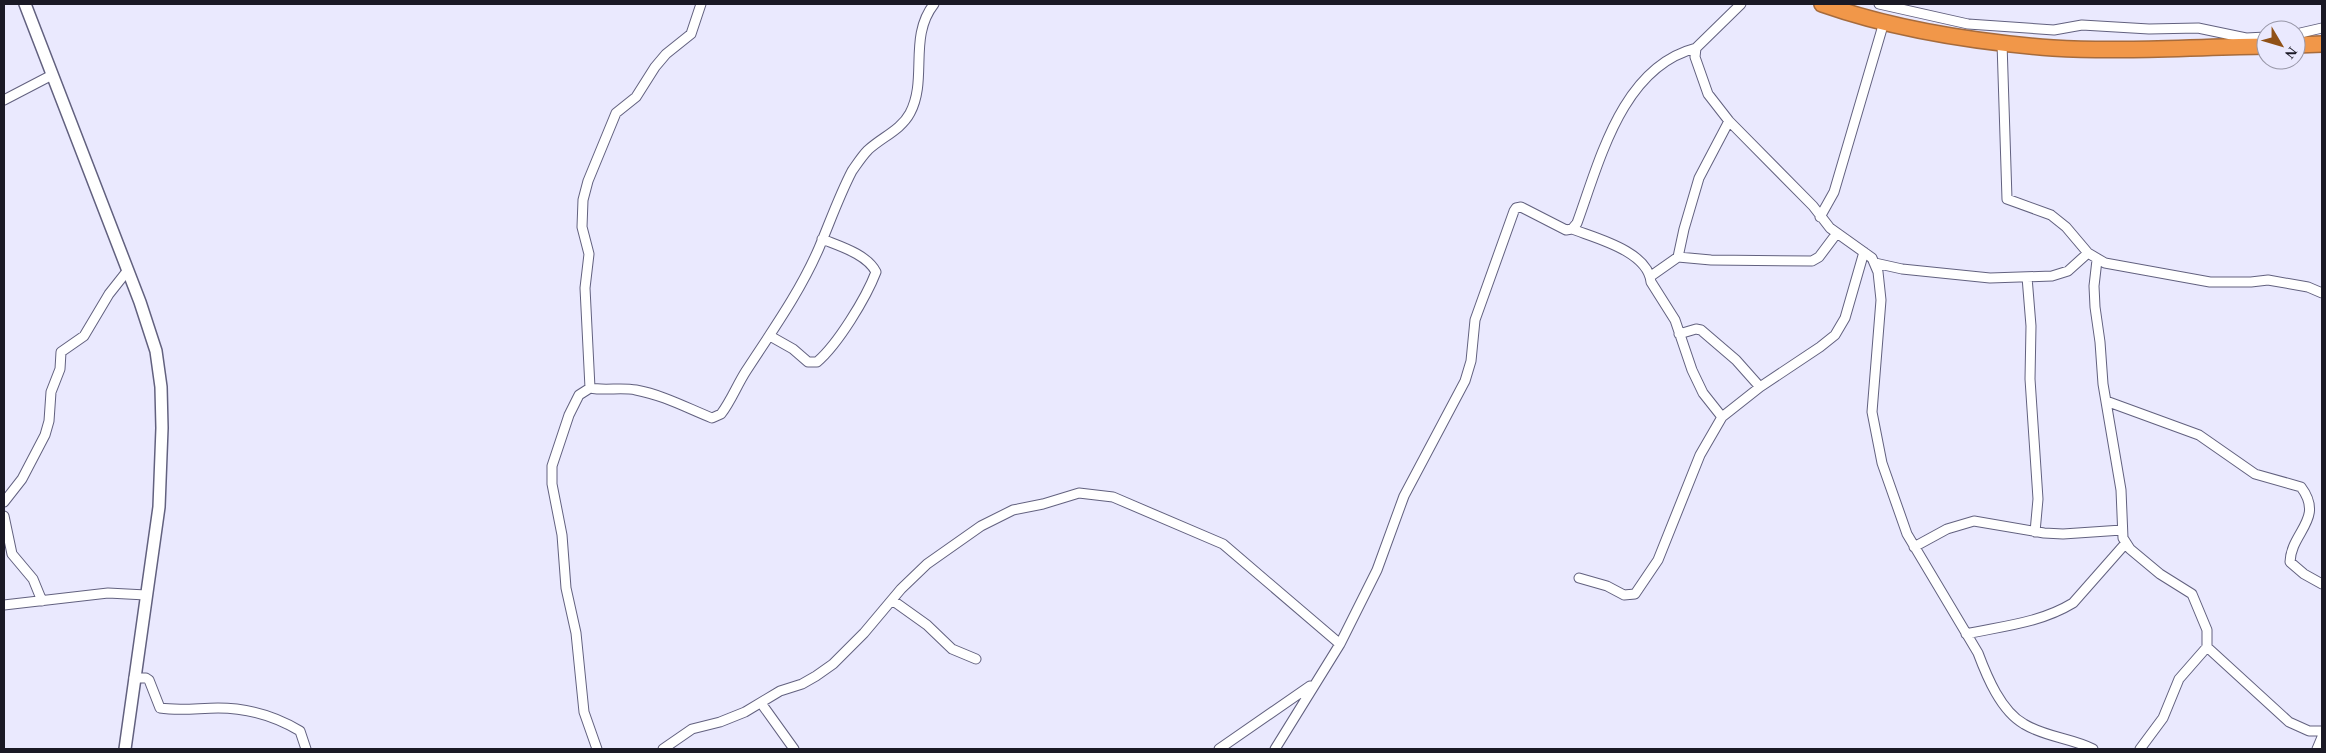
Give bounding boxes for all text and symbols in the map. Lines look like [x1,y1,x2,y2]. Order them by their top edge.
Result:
north arrow [2256,20,2306,70]
text: N [2282,44,2300,61]

